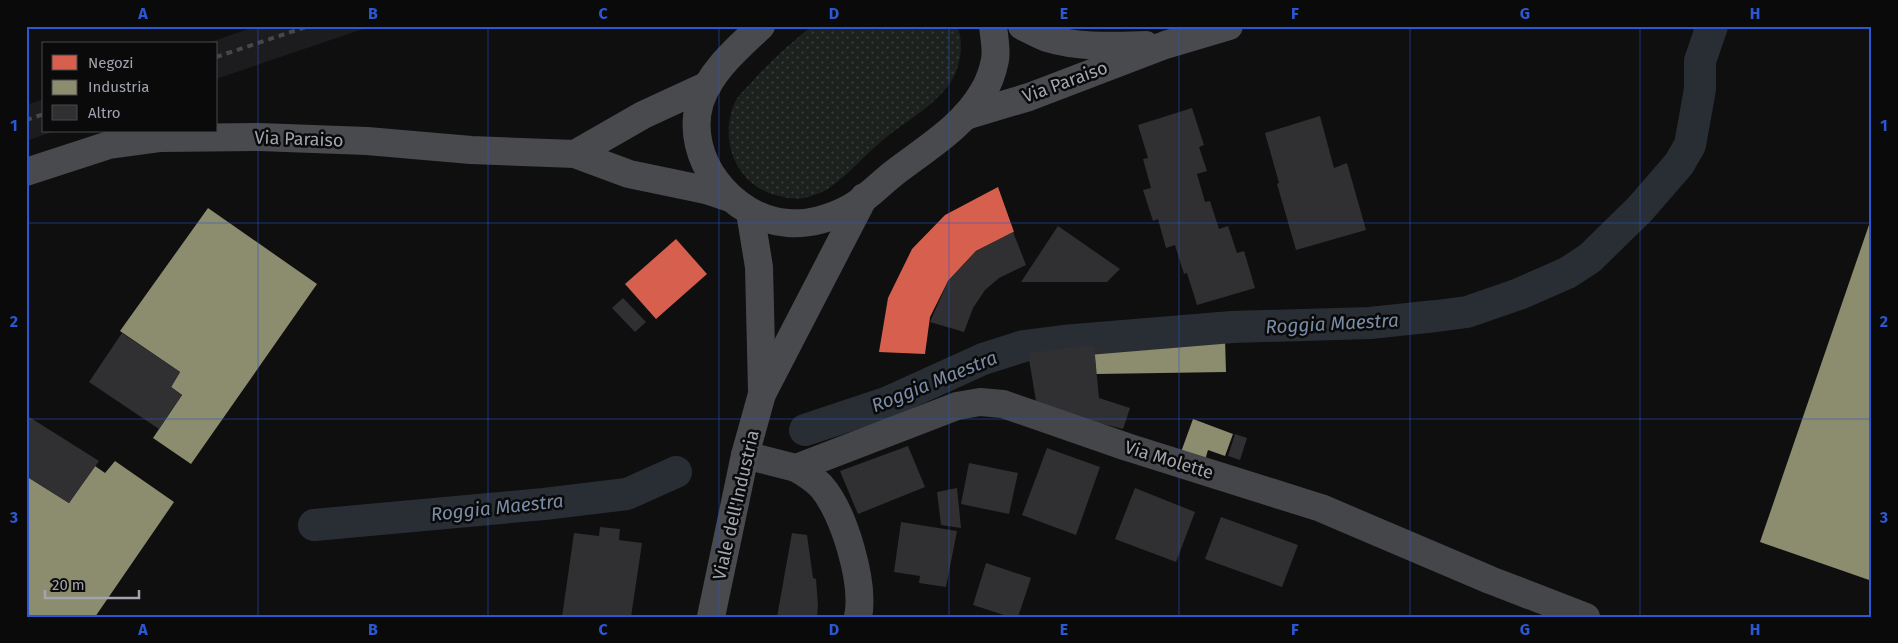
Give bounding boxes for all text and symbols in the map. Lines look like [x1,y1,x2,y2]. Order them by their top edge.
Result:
text: A [137,4,148,23]
text: B [368,4,378,23]
text: C [598,4,608,23]
text: D [829,4,839,23]
text: E [1060,4,1068,23]
text: F [1291,4,1299,23]
text: G [1520,4,1530,23]
text: H [1750,4,1760,23]
legend [42,42,218,132]
text: Negozi [88,54,133,72]
street label: Via Paraiso [1019,56,1111,108]
text: Industria [88,78,150,96]
text: Altro [88,104,121,122]
text: 1 [10,116,18,135]
text: 1 [1880,116,1888,135]
street label: Via Paraiso [254,126,344,152]
water label: Roggia Maestra [1265,309,1399,338]
text: 2 [10,312,18,331]
text: 2 [1880,312,1888,331]
water label: Roggia Maestra [868,346,1000,417]
street label: Viale dell'Industria [708,428,764,582]
street label: Via Molette [1122,436,1216,484]
water label: Roggia Maestra [429,489,565,526]
text: 3 [9,508,18,527]
text: 3 [1879,508,1888,527]
scale bar [45,568,139,600]
text: 20 m [52,576,85,594]
text: A [137,620,148,639]
text: B [368,620,378,639]
text: C [598,620,608,639]
text: D [829,620,839,639]
text: E [1060,620,1068,639]
text: F [1291,620,1299,639]
text: G [1520,620,1530,639]
text: H [1750,620,1760,639]

